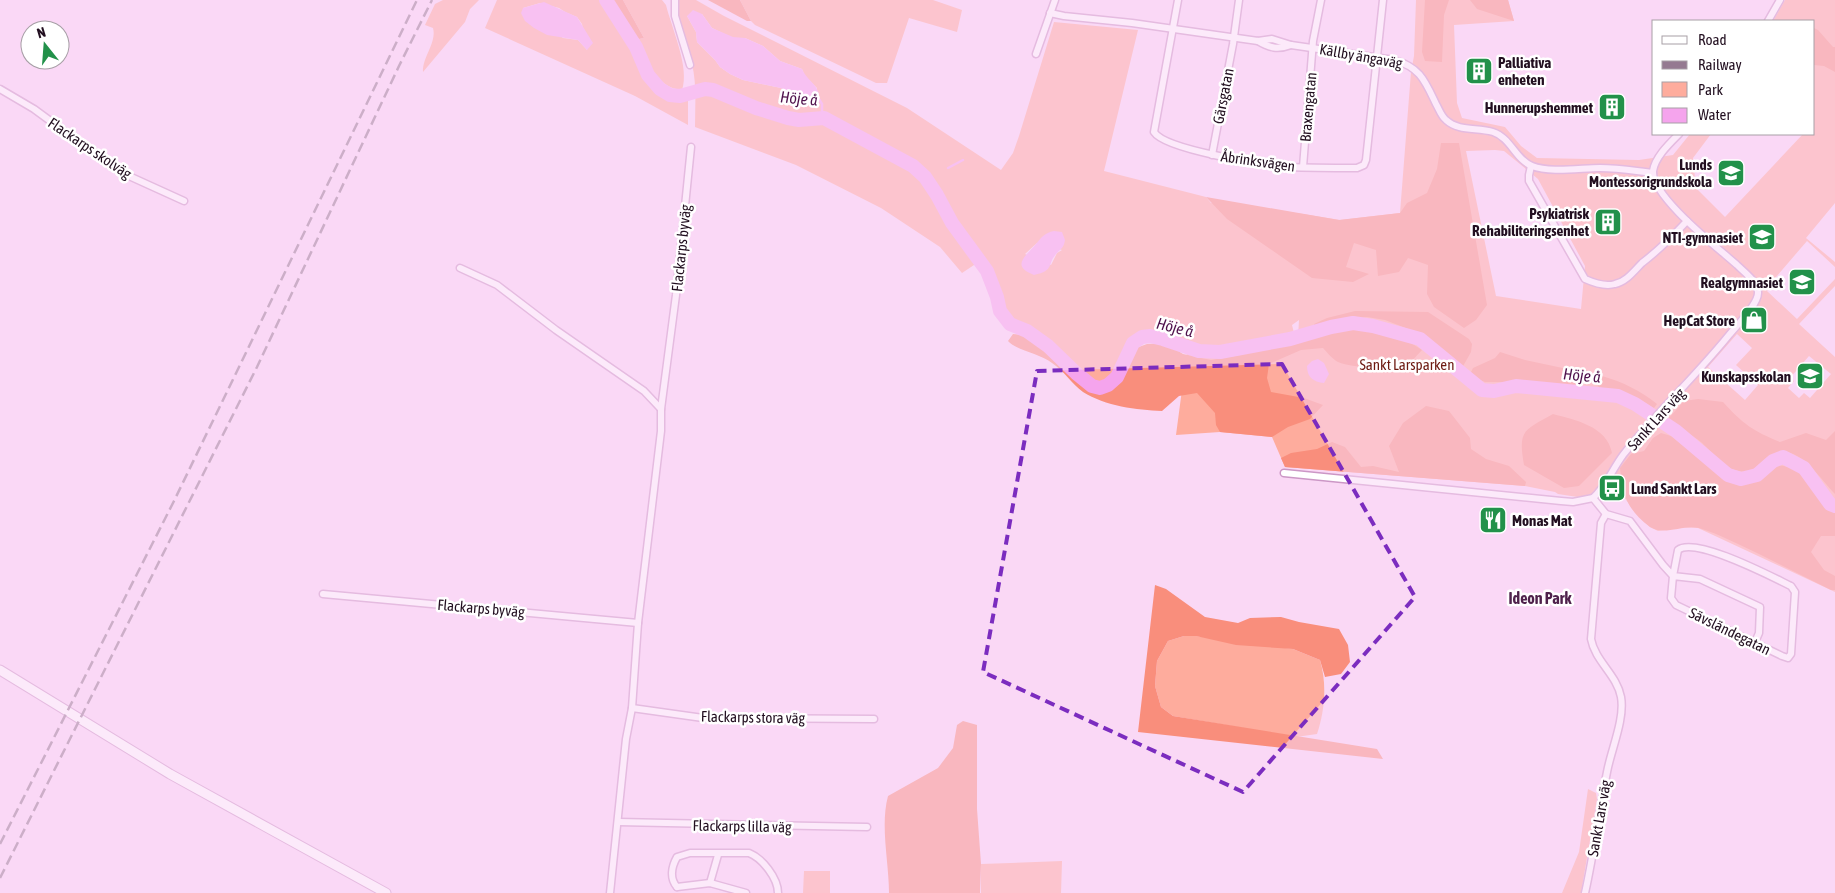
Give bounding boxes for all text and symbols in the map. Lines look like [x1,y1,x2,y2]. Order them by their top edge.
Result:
north arrow [20,20,70,70]
legend [1652,20,1815,135]
text: N [35,24,47,41]
text: Road [1698,31,1727,48]
street label: Källby ängaväg [1318,40,1404,72]
place label: Palliativa enheten [1498,54,1551,88]
building icon: Palliativa enheten [1464,56,1494,86]
text: Railway [1698,56,1742,73]
street label: Gärsgatan [1209,67,1237,125]
street label: Braxengatan [1296,71,1320,143]
text: Park [1698,81,1723,98]
water label: Höje å [779,87,819,110]
building icon: Hunnerupshemmet [1597,92,1627,122]
place label: Hunnerupshemmet [1485,99,1594,116]
text: Water [1698,106,1731,123]
street label: Flackarps skolväg [45,114,135,182]
street label: Åbrinksvägen [1220,147,1296,175]
place label: Lunds Montessorigrundskola [1589,156,1713,190]
school or university icon: Lunds Montessorigrundskola [1716,158,1746,188]
street label: Flackarps byväg [668,203,694,292]
place label: Psykiatrisk Rehabiliteringsenhet [1472,205,1590,239]
building icon: Psykiatrisk Rehabiliteringsenhet [1593,207,1623,237]
school or university icon: NTI-gymnasiet [1747,222,1777,252]
place label: NTI-gymnasiet [1662,229,1744,246]
school or university icon: Realgymnasiet [1787,267,1817,297]
place label: Realgymnasiet [1700,274,1784,291]
shop icon: HepCat Store [1739,305,1769,335]
place label: HepCat Store [1664,312,1735,329]
water label: Höje å [1154,314,1196,341]
park label: Sankt Larsparken [1360,356,1454,373]
school or university icon: Kunskapsskolan [1795,361,1825,391]
water label: Höje å [1562,364,1602,387]
place label: Kunskapsskolan [1701,368,1791,385]
street label: Sankt Lars väg [1624,384,1689,454]
bus stop icon: Lund Sankt Lars [1597,473,1627,503]
place label: Lund Sankt Lars [1631,480,1717,497]
restaurant icon: Monas Mat [1478,505,1508,535]
place label: Monas Mat [1512,512,1573,529]
district label: Ideon Park [1508,589,1572,607]
street label: Flackarps byväg [437,596,526,620]
street label: Sävsländegatan [1686,604,1774,658]
street label: Flackarps stora väg [701,708,806,726]
street label: Sankt Lars väg [1584,778,1614,858]
street label: Flackarps lilla väg [692,817,792,835]

